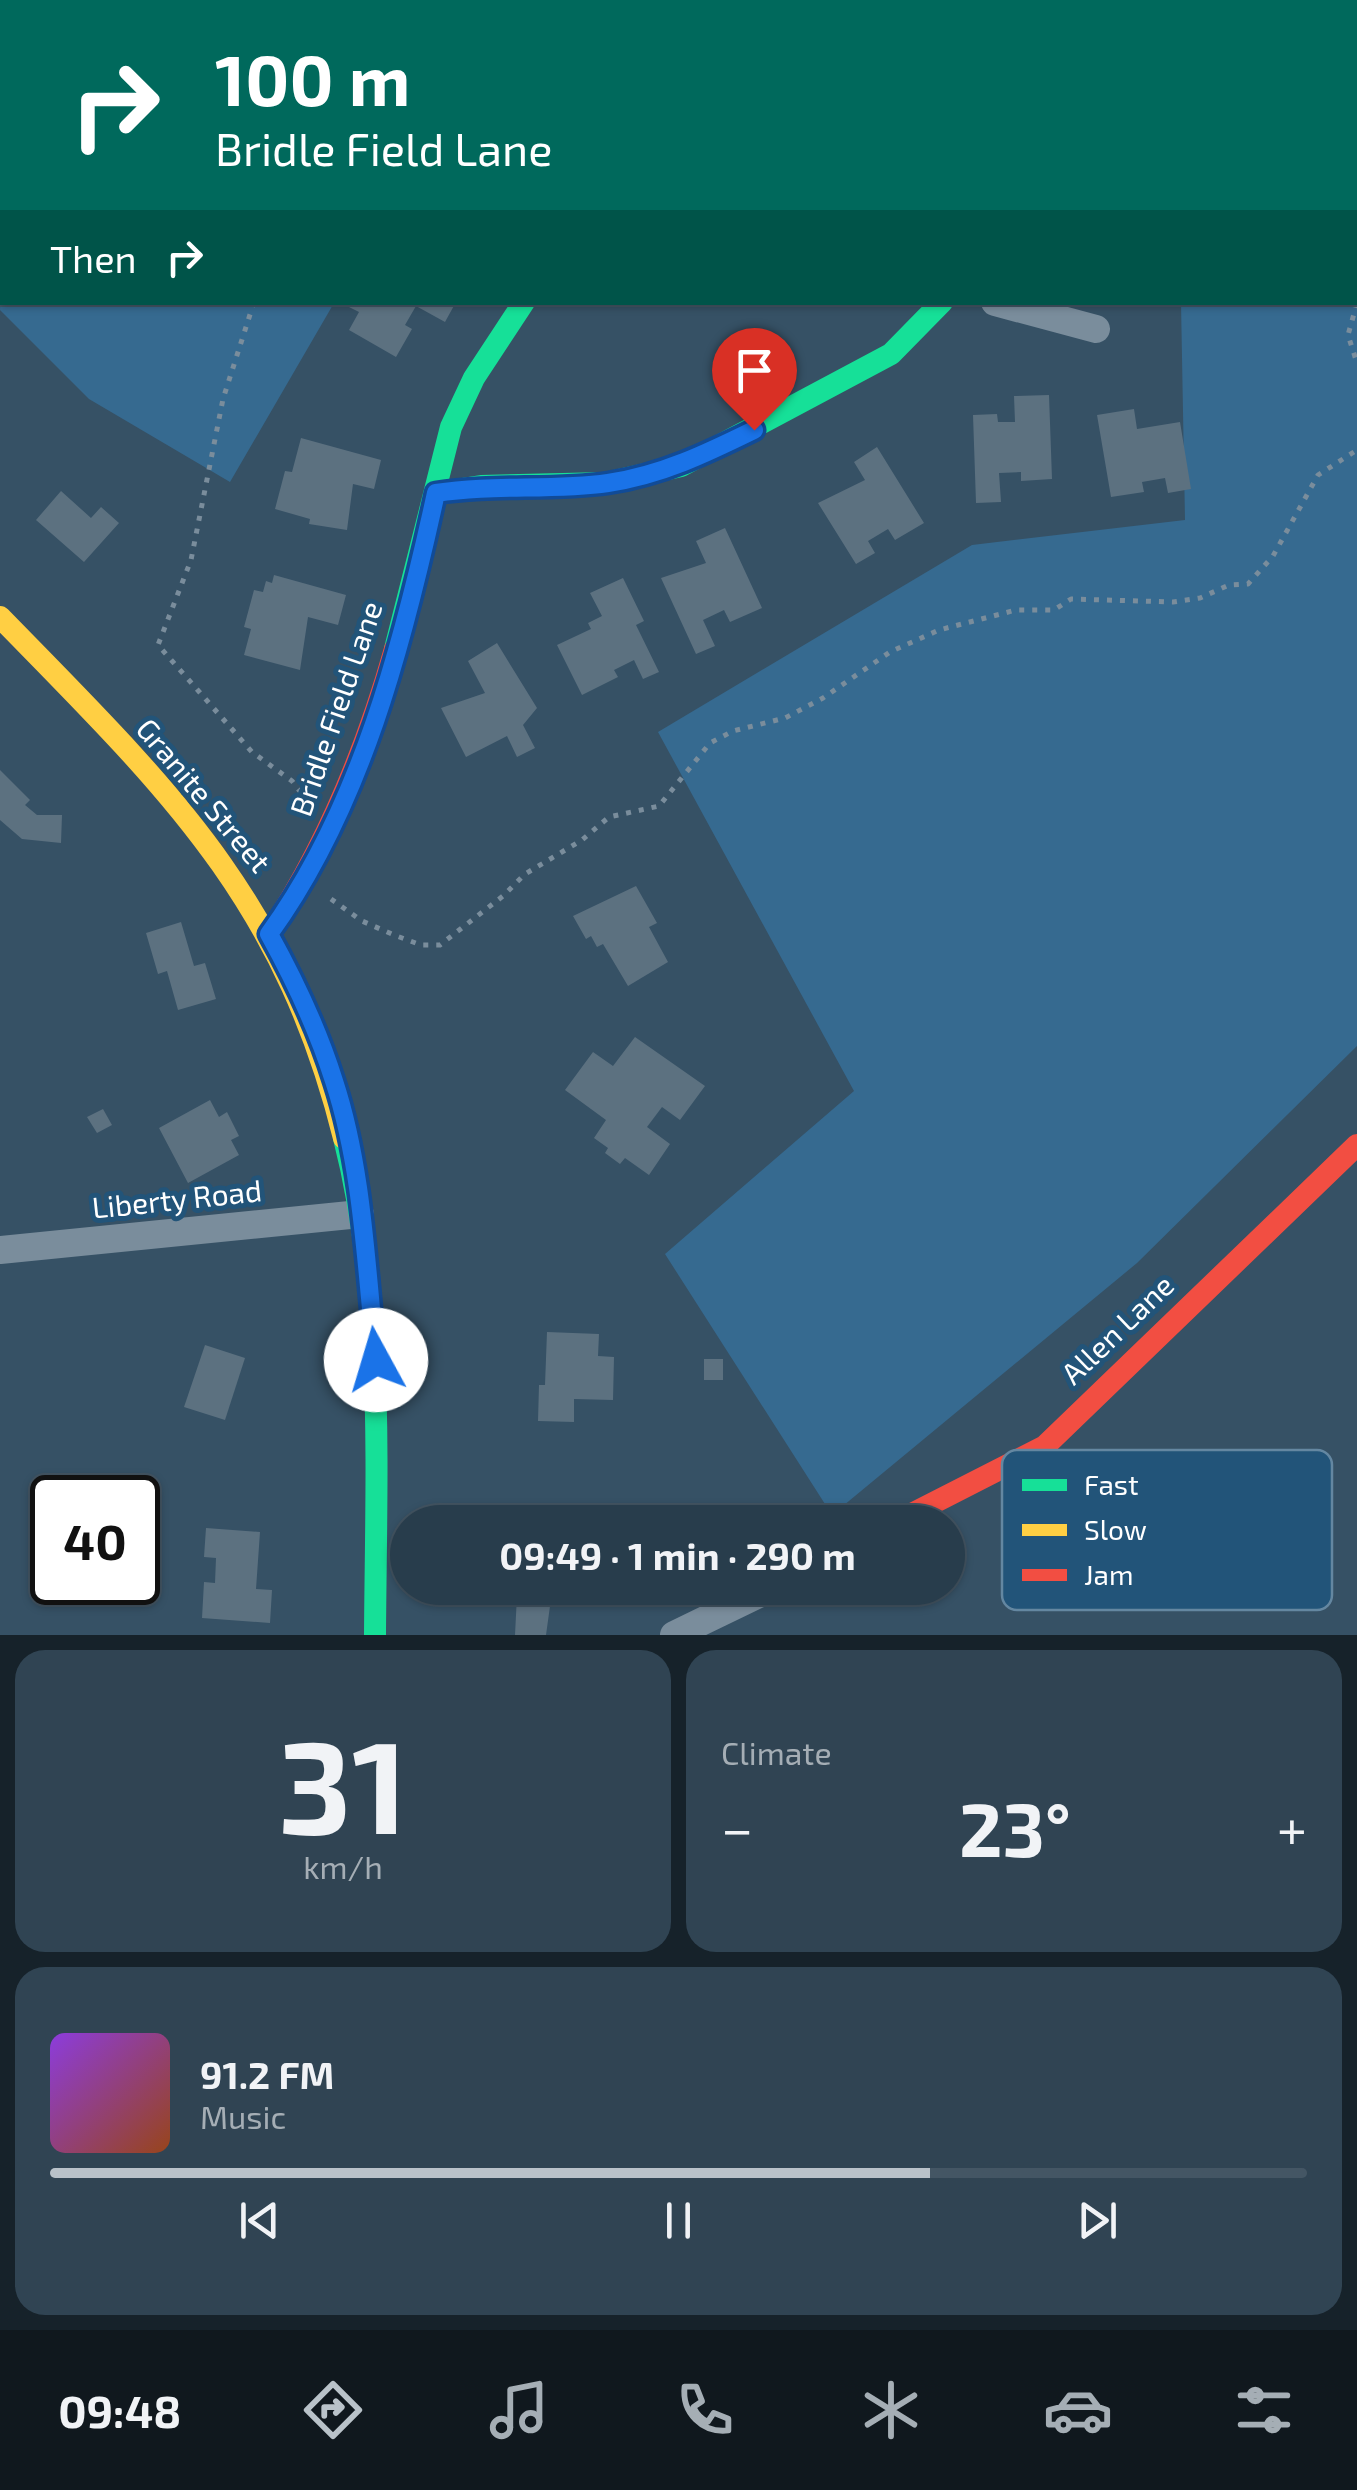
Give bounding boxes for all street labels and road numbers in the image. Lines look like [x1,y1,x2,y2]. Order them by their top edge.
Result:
street label: Bridle Field Lane [281,596,389,821]
street label: Granite Street [130,710,279,879]
street label: Liberty Road [90,1171,263,1225]
street label: Allen Lane [1053,1266,1180,1391]

